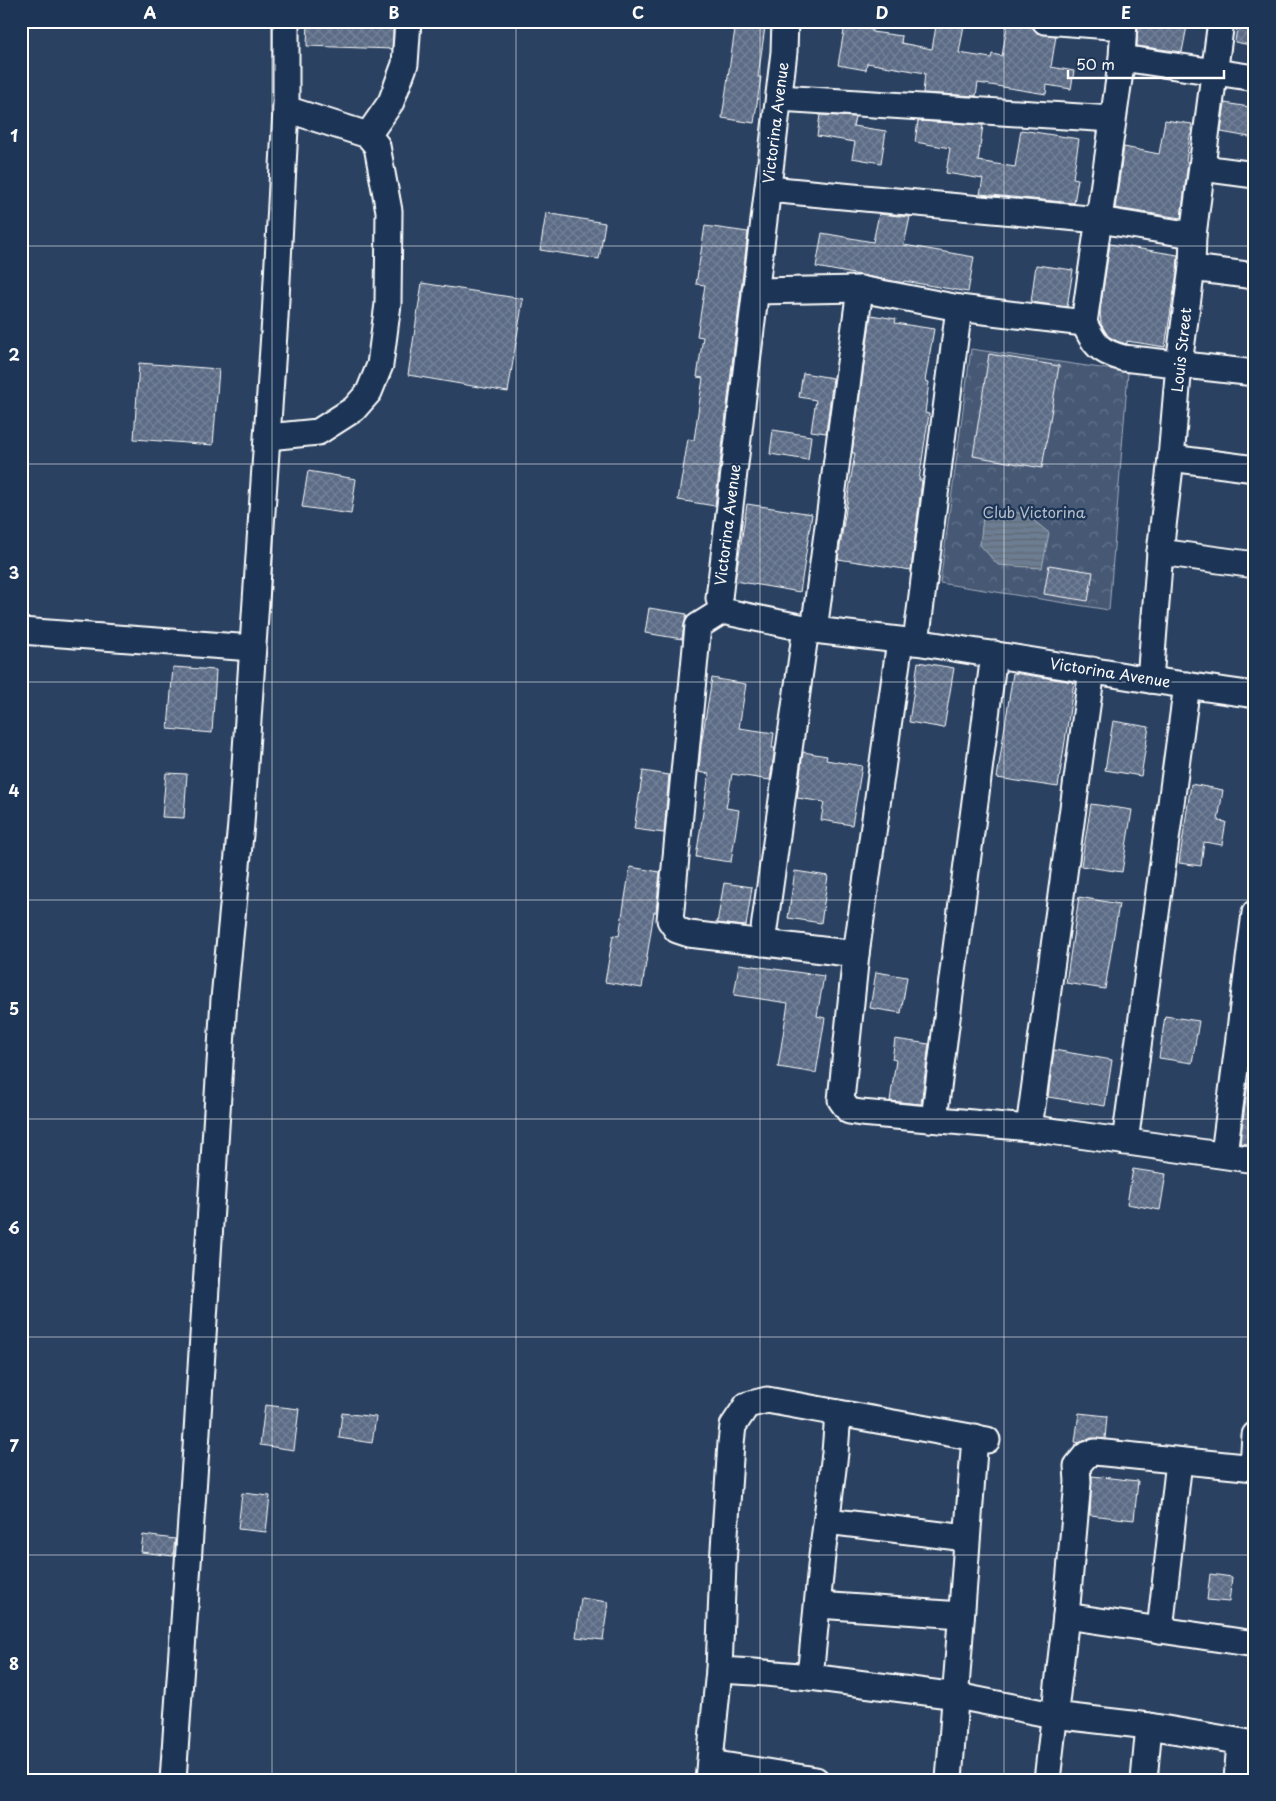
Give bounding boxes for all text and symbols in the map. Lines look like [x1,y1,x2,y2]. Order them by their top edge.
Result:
text: A [144,0,157,24]
text: B [389,0,400,24]
text: C [632,0,644,24]
text: D [876,0,888,24]
text: E [1121,0,1131,24]
scale bar [1068,48,1225,80]
text: 50 m [1076,52,1115,75]
street label: Victorina Avenue [756,61,793,185]
text: 1 [10,123,18,147]
street label: Louis Street [1165,306,1196,393]
text: 2 [8,342,20,366]
street label: Victorina Avenue [708,463,745,587]
park label: Club Victorina [983,500,1086,523]
text: 3 [9,560,19,584]
street label: Victorina Avenue [1048,651,1172,692]
text: 4 [9,778,20,802]
text: 5 [9,996,19,1020]
text: 6 [8,1215,20,1239]
text: 7 [9,1433,19,1457]
text: 8 [9,1651,19,1675]

